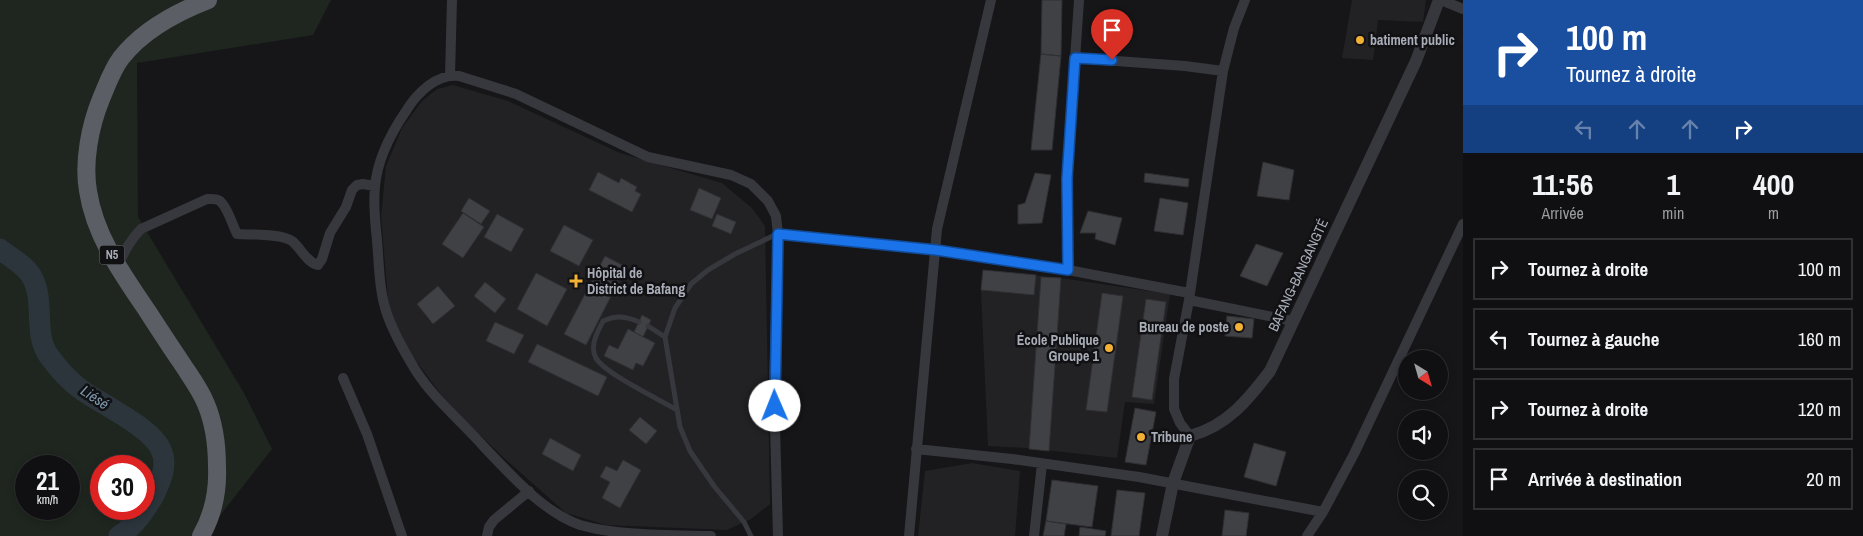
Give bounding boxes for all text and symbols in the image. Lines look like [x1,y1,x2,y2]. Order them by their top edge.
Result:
pin [1091,9,1133,60]
text: 100 m [1566,14,1647,61]
icon: arrive [1098,16,1126,44]
icon: right [1483,20,1548,85]
place label: batiment public [1370,31,1455,49]
marker: batiment public [1354,34,1366,46]
text: Tournez à droite [1566,59,1696,89]
icon: left [1570,115,1598,143]
icon: ahead [1623,115,1651,143]
icon: ahead [1676,115,1704,143]
icon: right [1729,115,1757,143]
text: 11:56 [1532,164,1593,204]
text: 1 [1666,164,1680,204]
text: 400 [1753,164,1794,204]
text: Arrivée [1542,202,1584,224]
text: min [1662,202,1684,224]
text: m [1768,202,1779,224]
street label: BAFANG-BANGANGTÉ [1264,216,1332,334]
road number: N5 [100,246,124,264]
icon: right [1485,255,1513,283]
text: Tournez à droite [1528,256,1648,282]
text: 100 m [1798,256,1841,282]
place label: Hôpital de District de Bafang [587,264,685,298]
marker: Hôpital de District de Bafang [569,274,583,288]
place label: Bureau de poste [1139,318,1229,336]
marker: Bureau de poste [1233,321,1245,333]
icon: left [1485,325,1513,353]
text: Tournez à gauche [1528,326,1659,352]
text: 160 m [1798,326,1841,352]
place label: École Publique Groupe 1 [1017,331,1100,365]
marker: École Publique Groupe 1 [1103,342,1115,354]
north arrow [1398,350,1448,400]
map controls [1398,350,1448,520]
position arrow [748,379,800,431]
water label: Liésé [77,380,113,414]
icon: right [1485,395,1513,423]
text: Tournez à droite [1528,396,1648,422]
text: 120 m [1798,396,1841,422]
button: sound [1398,410,1448,460]
place label: Tribune [1151,428,1192,446]
marker: Tribune [1135,431,1147,443]
speed limit sign: 30 [90,455,155,520]
text: 21 [36,464,59,498]
icon: arrive [1485,465,1513,493]
text: Arrivée à destination [1528,466,1682,492]
text: 20 m [1806,466,1841,492]
button: search [1398,470,1448,520]
text: km/h [37,492,58,508]

